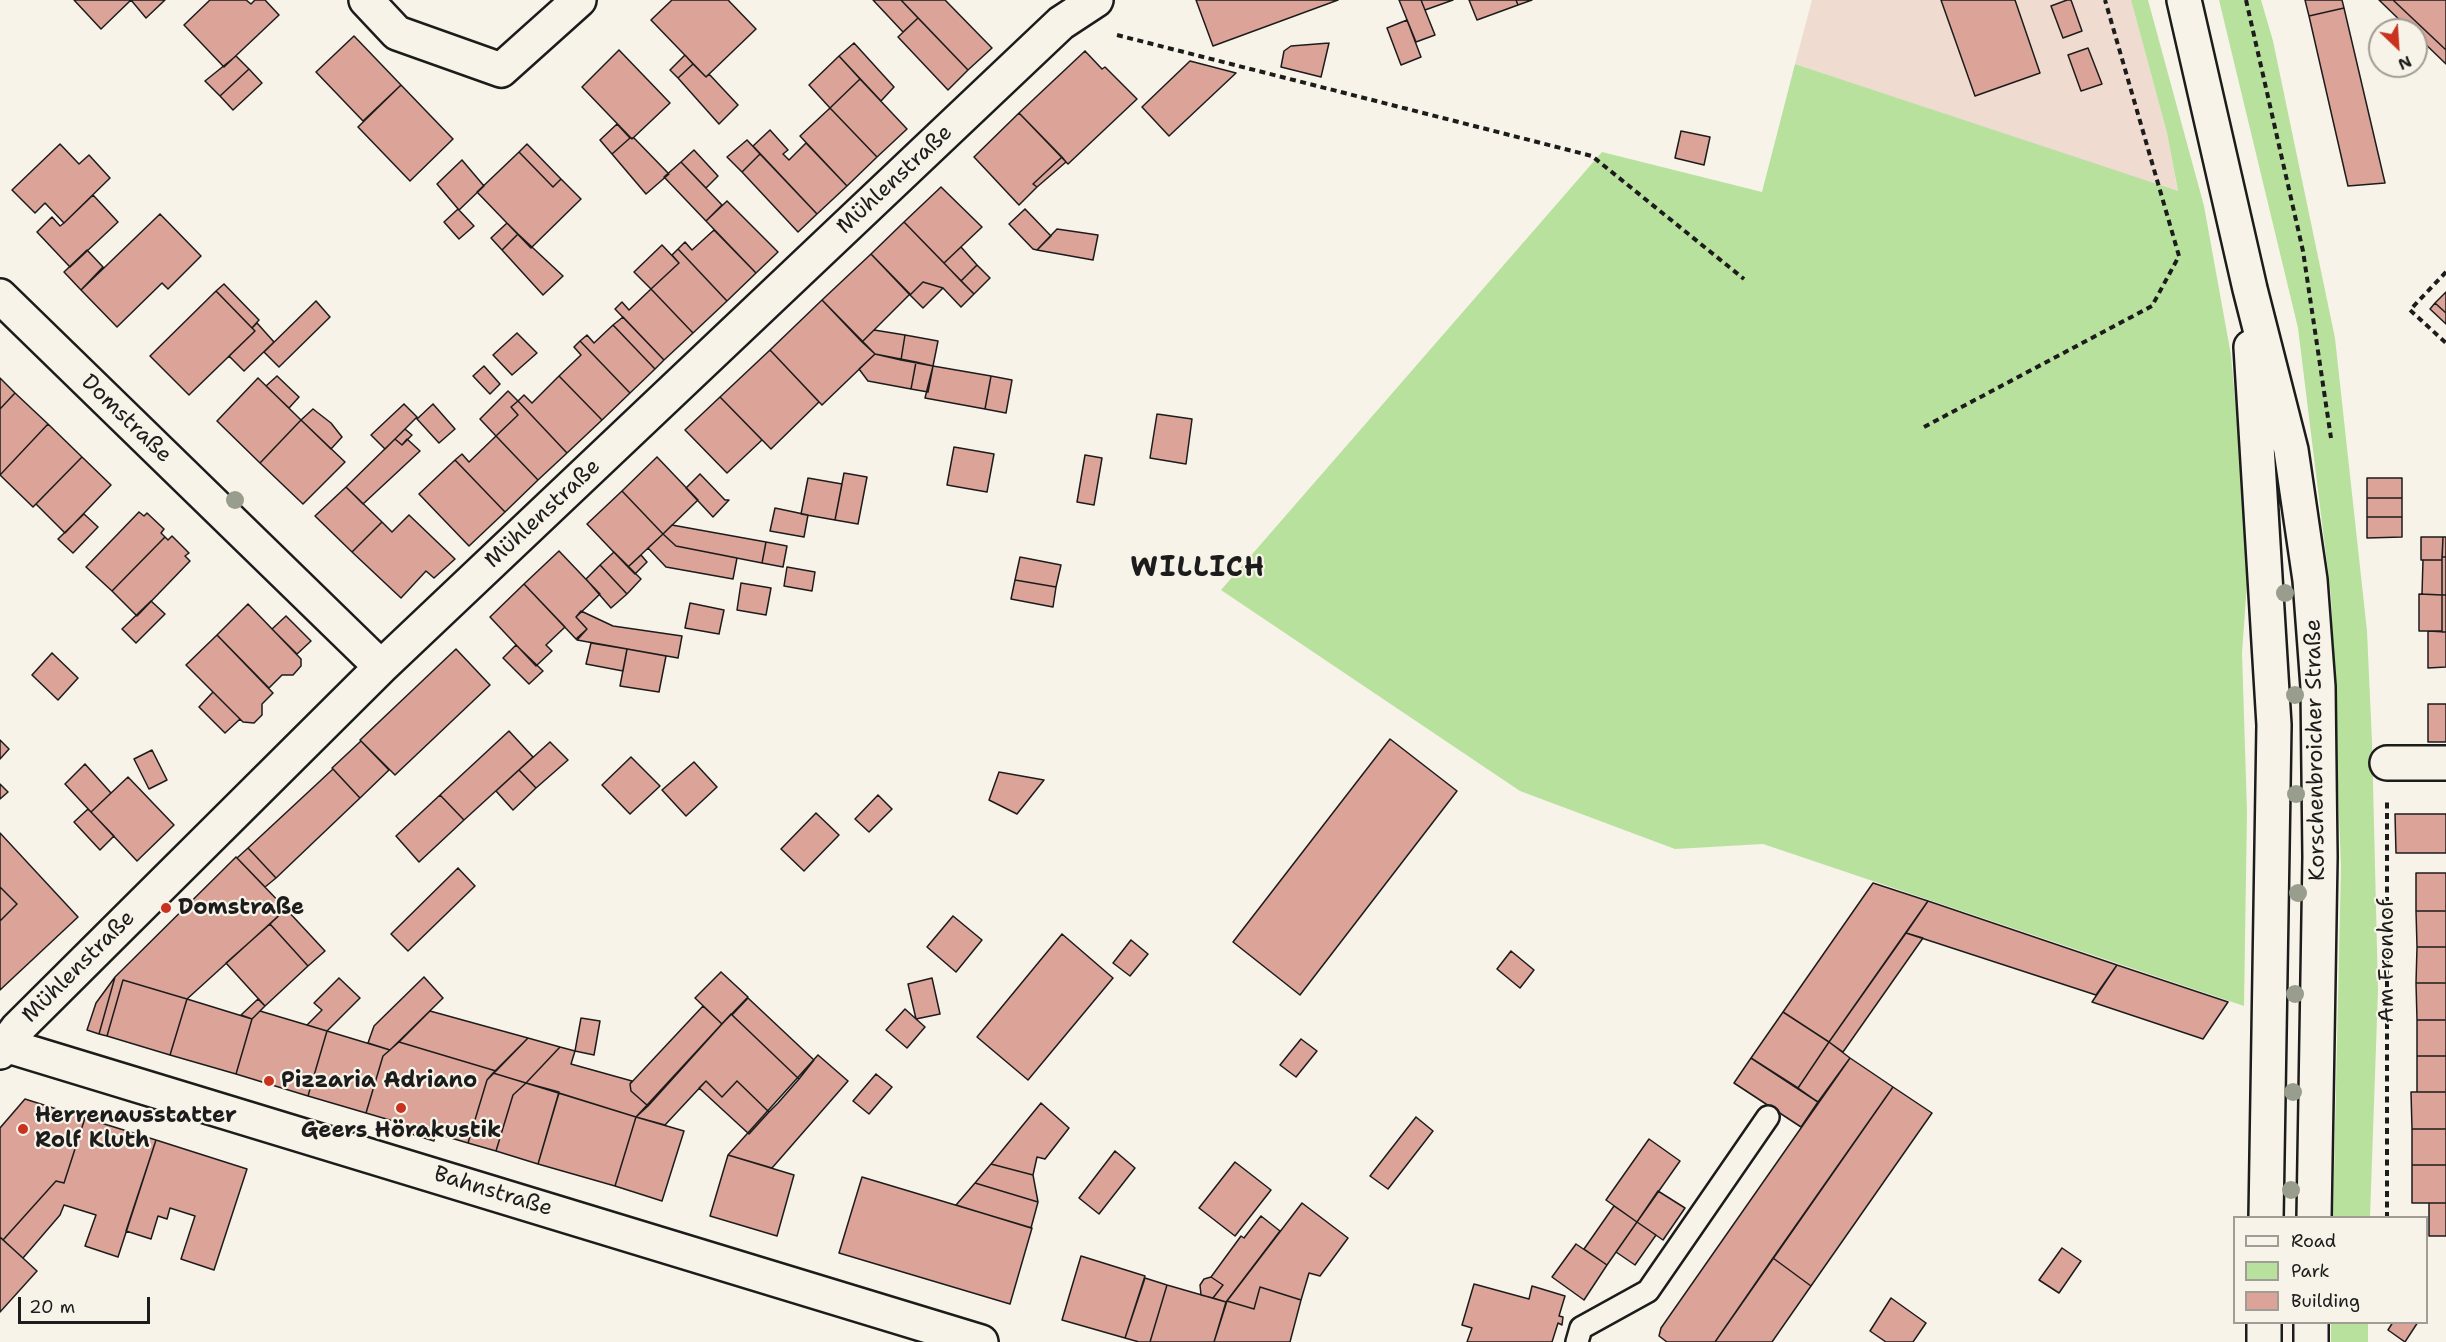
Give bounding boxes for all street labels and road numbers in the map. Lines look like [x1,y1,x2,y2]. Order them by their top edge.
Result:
street label: Mühlenstraße [832,120,958,240]
street label: Domstraße [75,369,177,469]
street label: Mühlenstraße [480,454,606,574]
street label: Korschenbroicher Straße [2301,619,2331,881]
street label: Am Fronhof [2374,899,2400,1023]
street label: Mühlenstraße [17,905,141,1029]
street label: Bahnstraße [431,1161,555,1223]

